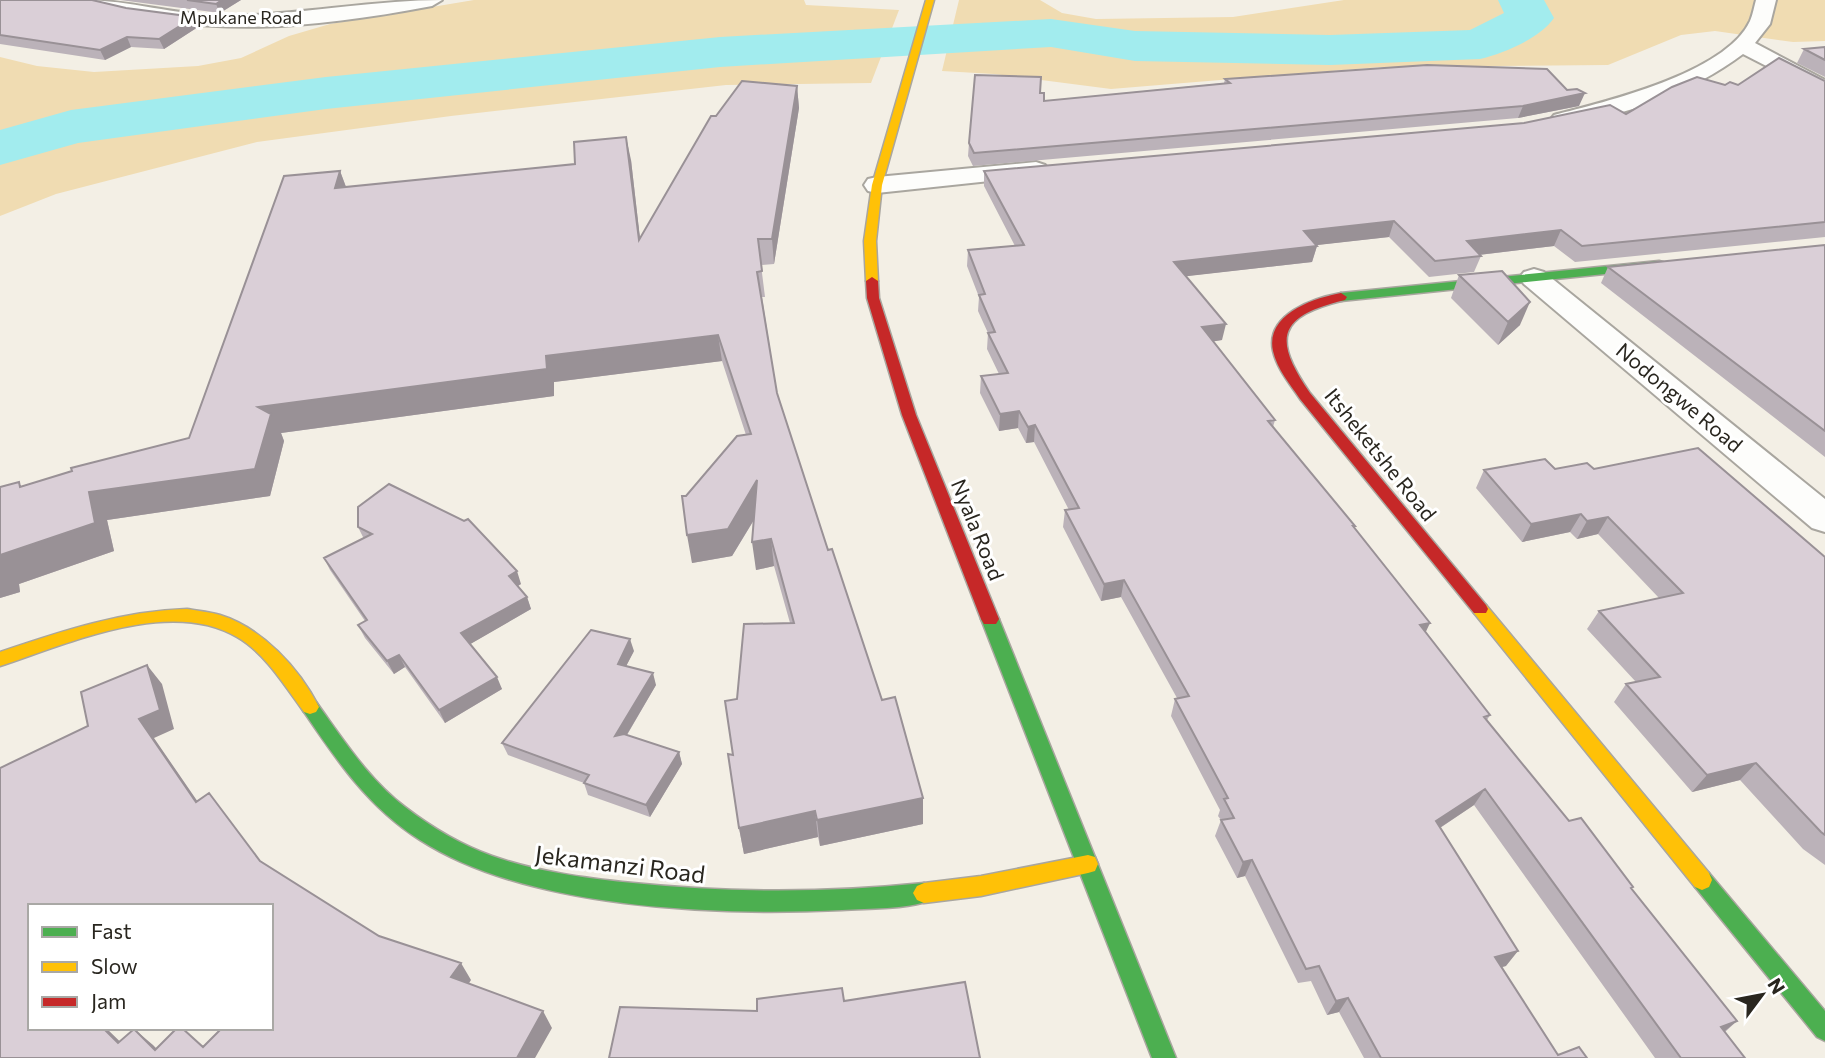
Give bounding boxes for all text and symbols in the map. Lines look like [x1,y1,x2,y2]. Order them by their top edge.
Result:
street label: Mpukane Road [180,6,302,28]
street label: Nodongwe Road [1612,337,1748,457]
street label: Itsheketshe Road [1320,383,1442,525]
street label: Nyala Road [947,475,1010,584]
street label: Jekamanzi Road [533,839,707,888]
legend [28,904,273,1030]
text: Fast [91,918,132,943]
text: Slow [91,953,138,978]
north arrow [1727,960,1797,1030]
text: N [1763,974,1790,998]
text: Jam [91,988,126,1013]

